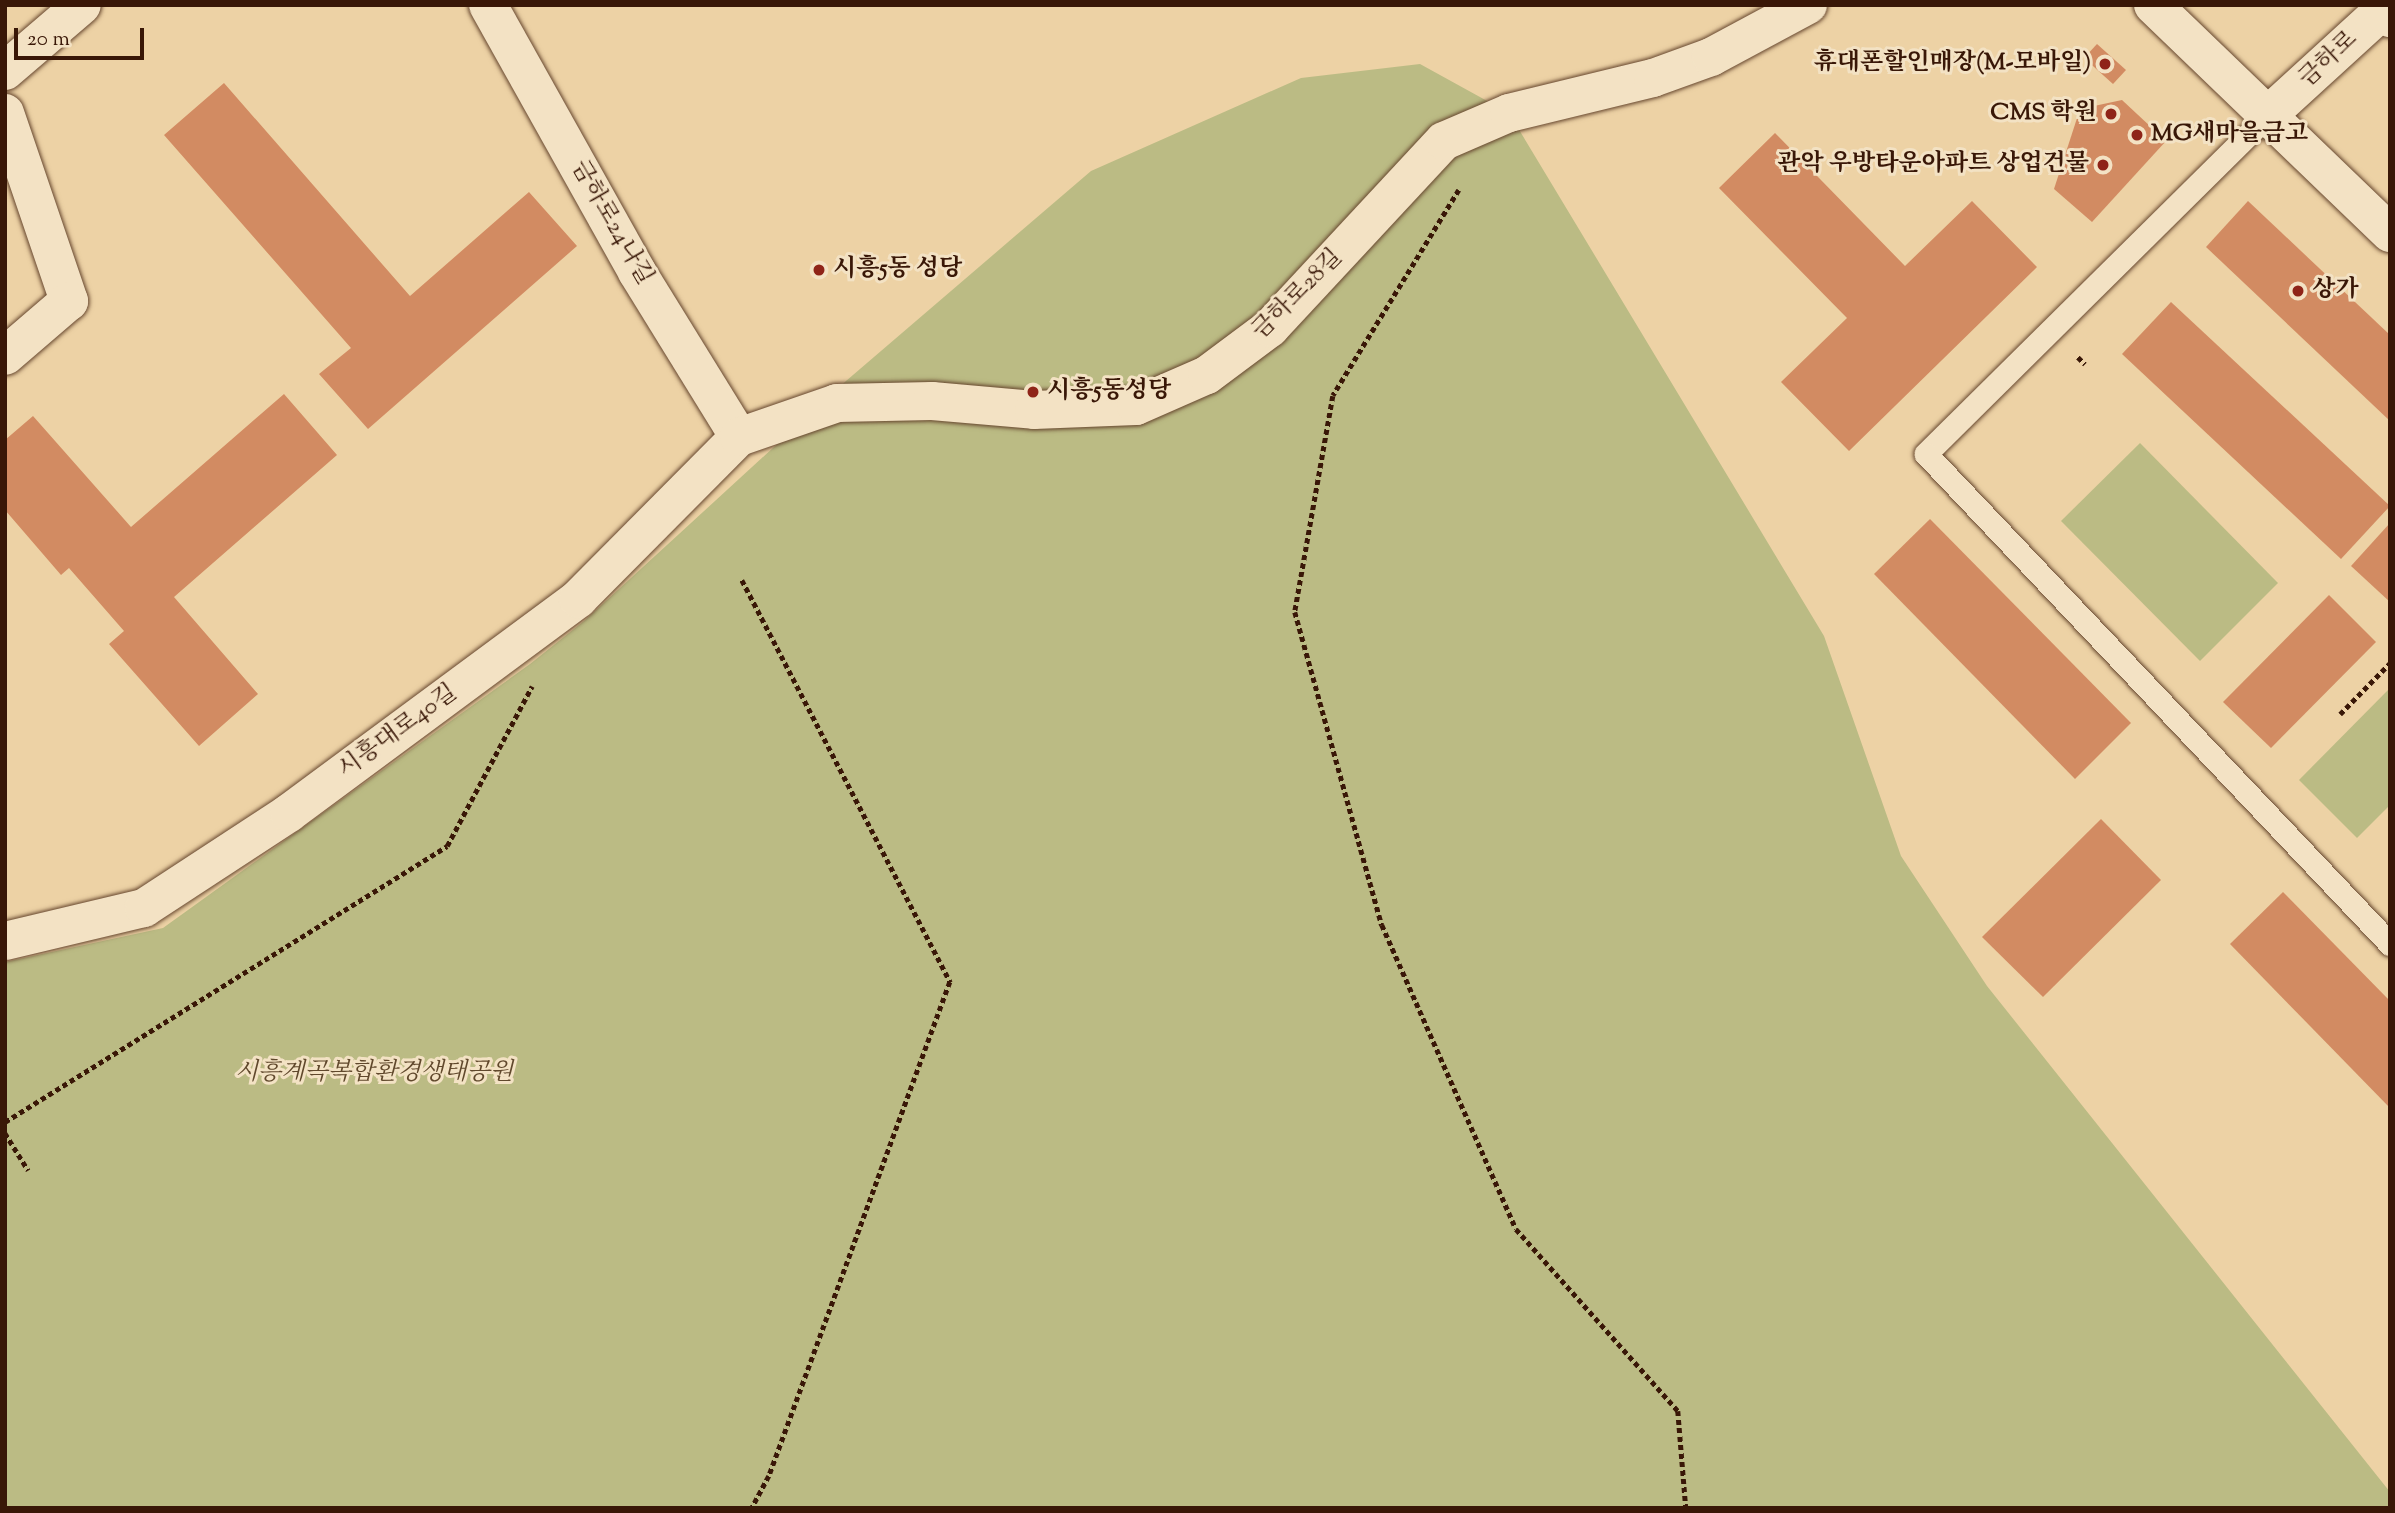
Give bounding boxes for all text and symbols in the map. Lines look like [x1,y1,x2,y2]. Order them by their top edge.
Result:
scale bar [18,14,147,58]
text: 20 m [27,25,70,55]
street label: 금하로 [2294,26,2364,94]
place label: 휴대폰할인매장(M-모바일) [1814,50,2091,78]
marker: 휴대폰할인매장(M-모바일) [2097,56,2113,72]
place label: CMS 학원 [1990,100,2097,128]
marker: CMS 학원 [2103,106,2119,122]
place label: MG새마을금고 [2151,121,2308,149]
marker: MG새마을금고 [2129,127,2145,143]
place label: 관악 우방타운아파트 상업건물 [1777,151,2089,179]
street label: 금하로24나길 [564,156,658,290]
marker: 관악 우방타운아파트 상업건물 [2095,157,2111,173]
street label: 금하로28길 [1247,244,1349,346]
place label: 시흥5동 성당 [833,256,962,284]
marker: 시흥5동 성당 [811,262,827,278]
place label: 상가 [2312,277,2358,305]
marker: 상가 [2290,283,2306,299]
place label: 시흥5동성당 [1047,378,1171,406]
marker: 시흥5동성당 [1025,384,1041,400]
street label: 시흥대로40길 [333,679,463,785]
park label: 시흥계곡복합환경생태공원 [235,1060,513,1088]

